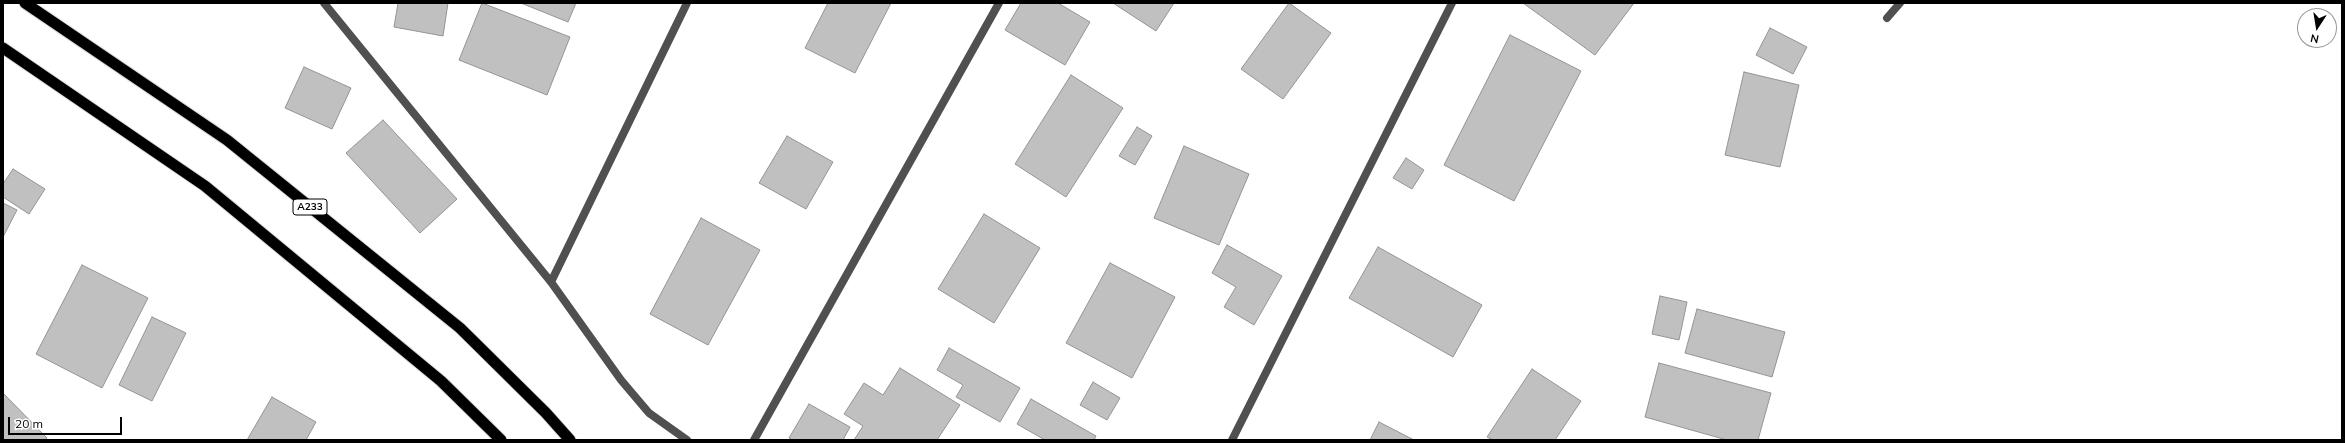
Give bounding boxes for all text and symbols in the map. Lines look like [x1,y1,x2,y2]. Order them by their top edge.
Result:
north arrow [2297,8,2337,48]
text: N [2309,31,2320,46]
road number: A233 [293,199,327,215]
scale bar [10,409,124,435]
text: 20 m [15,416,43,431]

